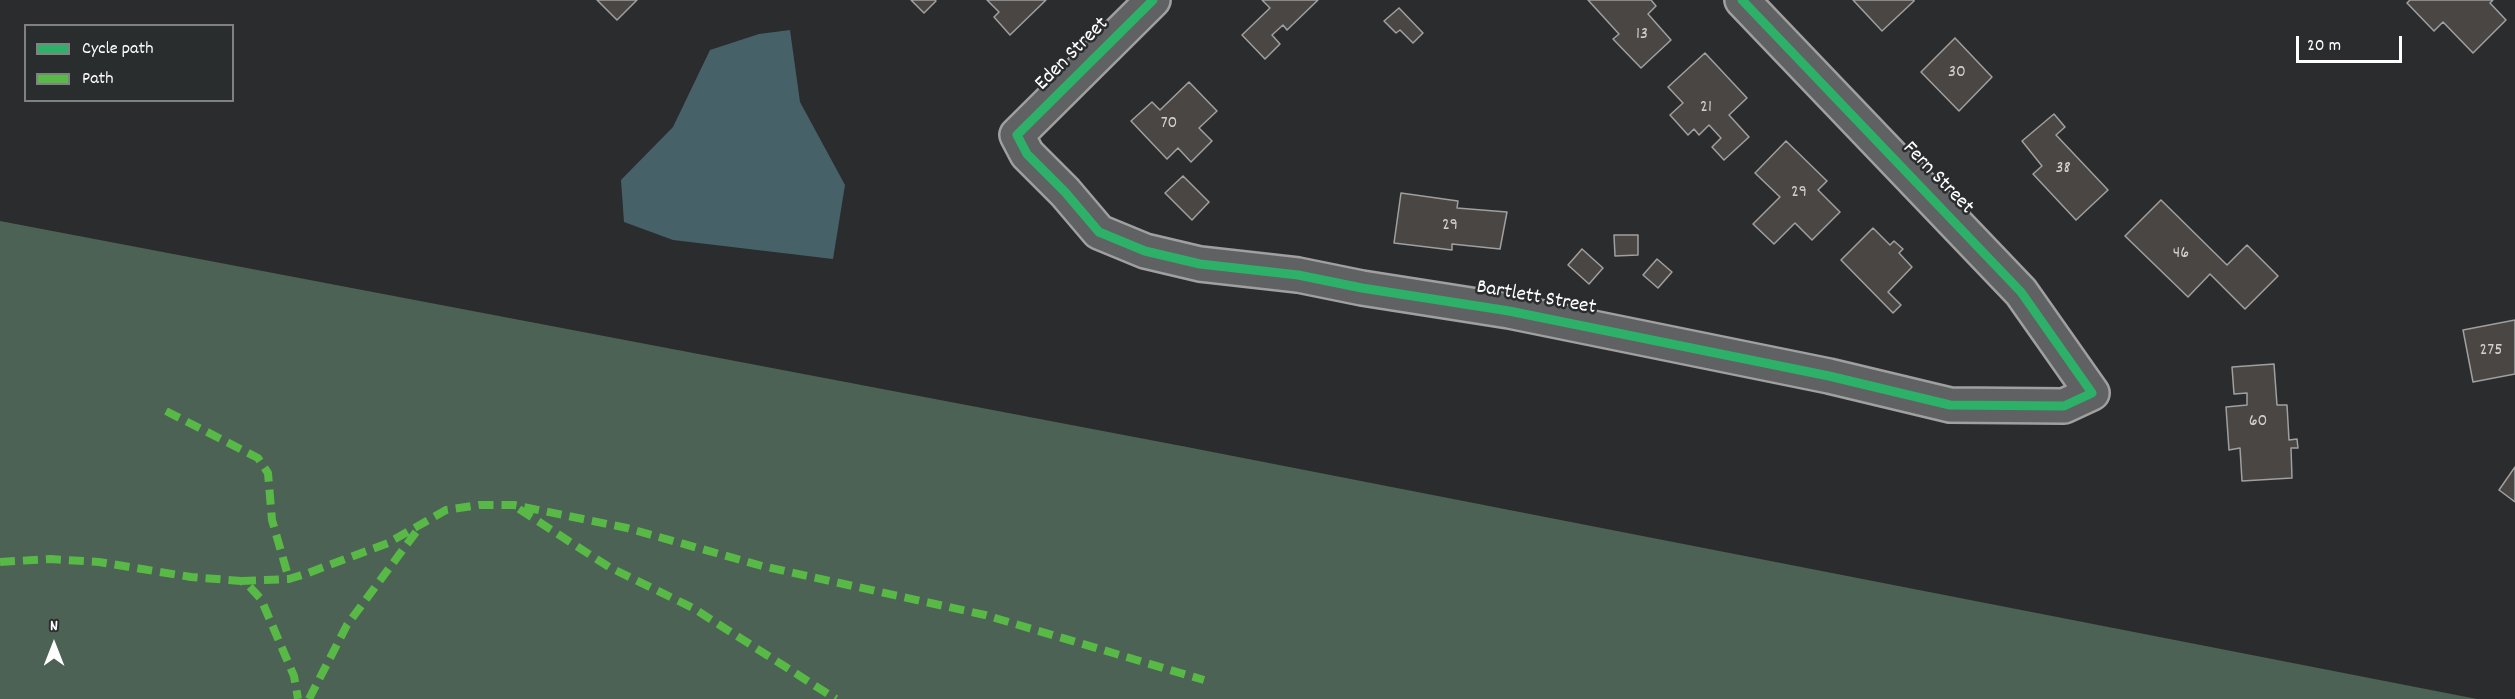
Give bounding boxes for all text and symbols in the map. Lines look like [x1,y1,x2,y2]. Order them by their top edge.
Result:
street label: Eden Street [1031,13,1115,97]
legend [24,24,234,102]
scale bar [2299,24,2406,62]
house number: 13 [1636,25,1648,47]
text: 20 m [2307,34,2341,59]
text: Cycle path [82,37,153,62]
house number: 30 [1948,63,1966,85]
text: Path [82,67,114,92]
house number: 21 [1700,98,1712,120]
house number: 70 [1161,114,1177,136]
street label: Fern Street [1896,137,1978,221]
house number: 38 [2055,159,2071,181]
house number: 29 [1791,183,1807,205]
house number: 29 [1442,216,1458,238]
house number: 46 [2173,244,2189,266]
street label: Bartlett Street [1474,276,1598,322]
house number: 275 [2479,341,2503,363]
house number: 60 [2249,412,2267,434]
north arrow [24,615,84,675]
text: N [50,615,58,638]

